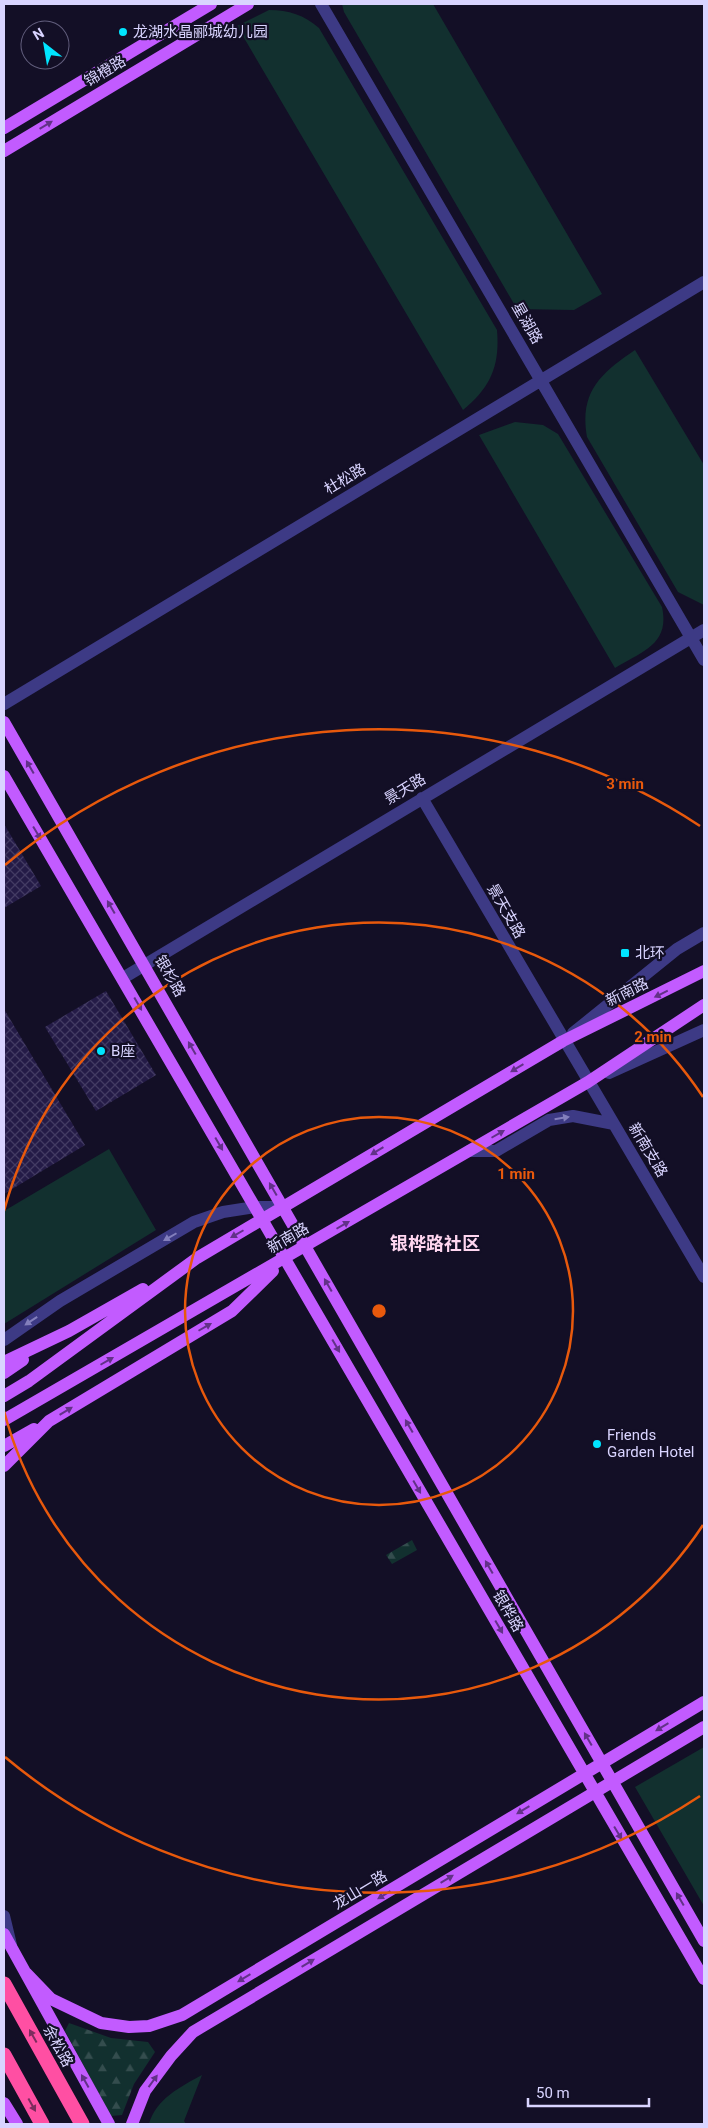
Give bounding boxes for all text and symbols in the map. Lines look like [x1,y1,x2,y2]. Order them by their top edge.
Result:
north arrow [20,20,70,70]
place label: 龙湖水晶郦城幼儿园 [133,23,268,41]
text: N [30,24,47,43]
marker: 龙湖水晶郦城幼儿园 [117,26,129,38]
street label: 锦橙路 [81,52,129,90]
one-way arrow [39,121,52,130]
street label: 星湖路 [508,299,546,347]
street label: 杜松路 [321,460,369,498]
one-way arrow [25,760,34,773]
street label: 景天路 [381,770,429,808]
text: 3 min [606,775,644,793]
one-way arrow [33,827,42,840]
street label: 景天支路 [483,881,529,941]
one-way arrow [107,901,116,914]
place label: 北环 [635,944,665,962]
marker: 北环 [619,947,631,959]
street label: 银杉路 [151,952,189,1000]
street label: 新南路 [603,974,651,1010]
one-way arrow [654,990,668,998]
one-way arrow [133,997,142,1010]
text: 2 min [634,1028,672,1046]
place label: B座 [111,1042,135,1060]
one-way arrow [188,1042,197,1055]
marker: B座 [95,1045,107,1057]
one-way arrow [510,1064,523,1073]
one-way arrow [555,1114,571,1122]
street label: 新南支路 [625,1120,671,1180]
one-way arrow [492,1130,505,1139]
one-way arrow [214,1138,223,1151]
one-way arrow [371,1147,384,1156]
text: 1 min [497,1165,535,1183]
one-way arrow [268,1183,277,1196]
street label: 新南路 [264,1219,312,1257]
one-way arrow [336,1221,349,1230]
one-way arrow [231,1230,244,1239]
one-way arrow [164,1232,177,1241]
district label: 银桦路社区 [390,1233,480,1254]
one-way arrow [324,1278,333,1292]
centre of rings [370,1302,388,1320]
one-way arrow [25,1316,38,1326]
one-way arrow [198,1323,212,1331]
one-way arrow [332,1339,340,1354]
one-way arrow [99,1357,114,1365]
one-way arrow [59,1406,72,1415]
one-way arrow [405,1419,413,1434]
place label: Friends Garden Hotel [607,1426,695,1461]
marker: Friends Garden Hotel [591,1438,603,1450]
one-way arrow [413,1480,422,1493]
one-way arrow [485,1561,494,1574]
street label: 银桦路 [489,1587,527,1635]
one-way arrow [494,1621,503,1634]
one-way arrow [656,1722,669,1731]
one-way arrow [584,1731,592,1746]
one-way arrow [516,1806,529,1815]
one-way arrow [614,1827,623,1840]
street label: 龙山一路 [330,1867,390,1913]
one-way arrow [441,1874,454,1883]
one-way arrow [378,1890,391,1899]
one-way arrow [676,1891,684,1906]
one-way arrow [302,1958,315,1967]
one-way arrow [238,1973,251,1982]
street label: 余松路 [39,2022,77,2070]
one-way arrow [29,2029,37,2043]
one-way arrow [148,2074,158,2088]
one-way arrow [81,2075,90,2088]
scale bar [528,2076,649,2108]
text: 50 m [536,2084,570,2102]
one-way arrow [27,2098,36,2112]

